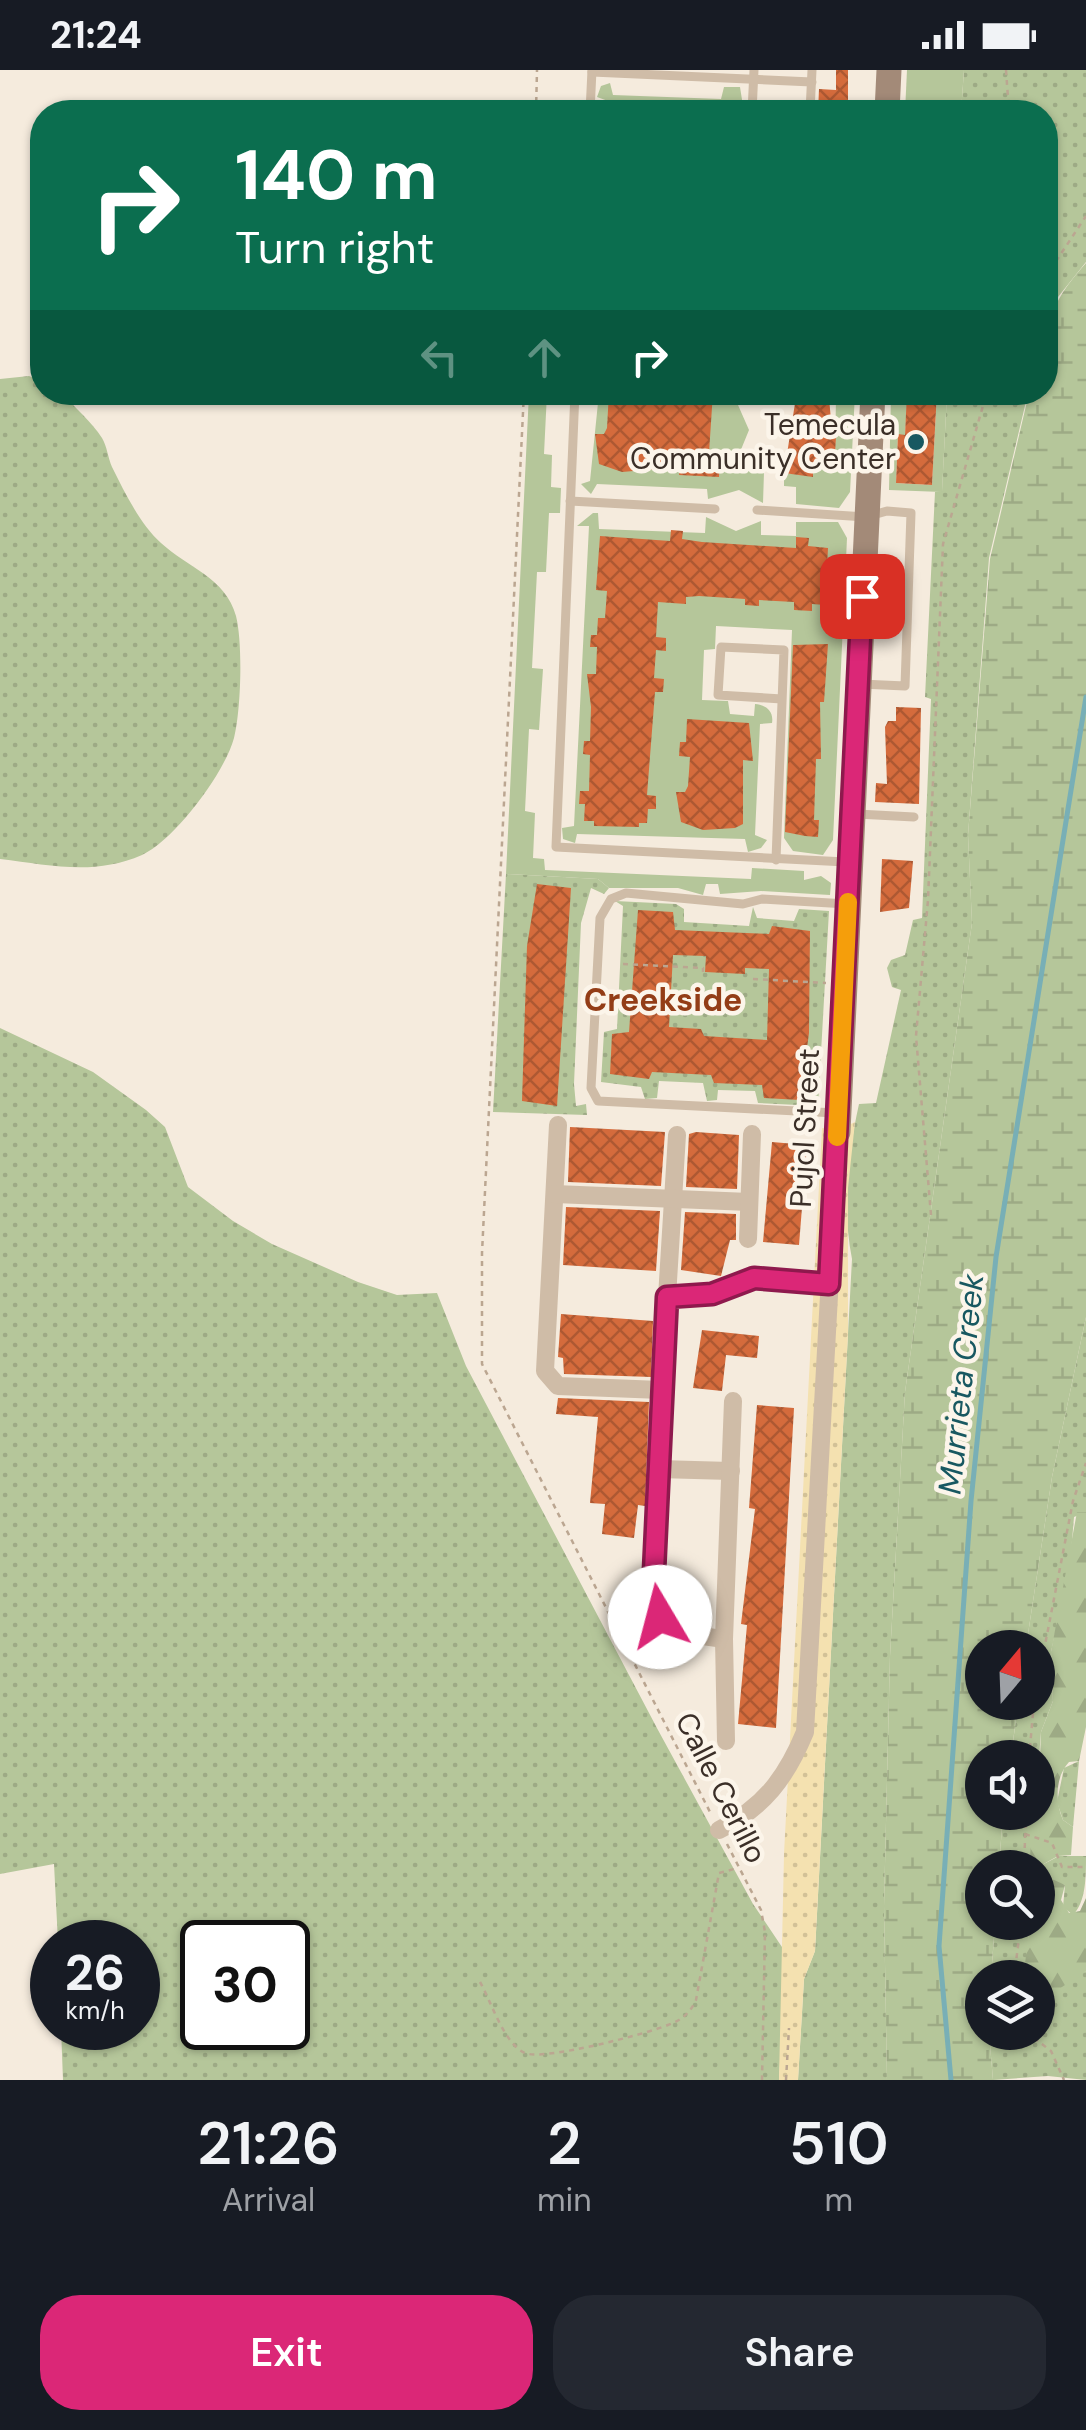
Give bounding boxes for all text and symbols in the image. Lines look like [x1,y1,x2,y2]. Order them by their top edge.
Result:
text: 21:24 [50,10,142,60]
text: 140 m [235,130,438,221]
icon: right [70,140,200,270]
text: Turn right [235,218,434,277]
icon: left [412,330,467,385]
icon: ahead [517,330,572,385]
icon: right [622,330,677,385]
place label: Temecula Community Center [630,405,896,478]
marker: Temecula Community Center [905,431,927,453]
pin [820,554,905,639]
icon: arrive [835,569,890,624]
district label: Creekside [584,979,742,1021]
street label: Pujol Street [781,1047,828,1209]
water label: Murrieta Creek [929,1271,994,1496]
position arrow [608,1565,712,1669]
north arrow [965,1630,1055,1720]
map controls [965,1630,1055,2050]
street label: Calle Cerillo [667,1706,776,1870]
button: sound [965,1740,1055,1830]
button: search [965,1850,1055,1940]
speed limit sign: 30 [180,1920,310,2050]
text: 26 [65,1940,125,2006]
button: layers [965,1960,1055,2050]
text: km/h [65,1994,125,2027]
text: 21:26 [197,2104,340,2183]
text: 2 [547,2104,582,2183]
text: 510 [789,2104,889,2183]
text: Arrival [222,2179,315,2221]
text: min [537,2179,592,2221]
text: m [825,2179,853,2221]
button: Exit [40,2295,533,2410]
button: Share [553,2295,1046,2410]

